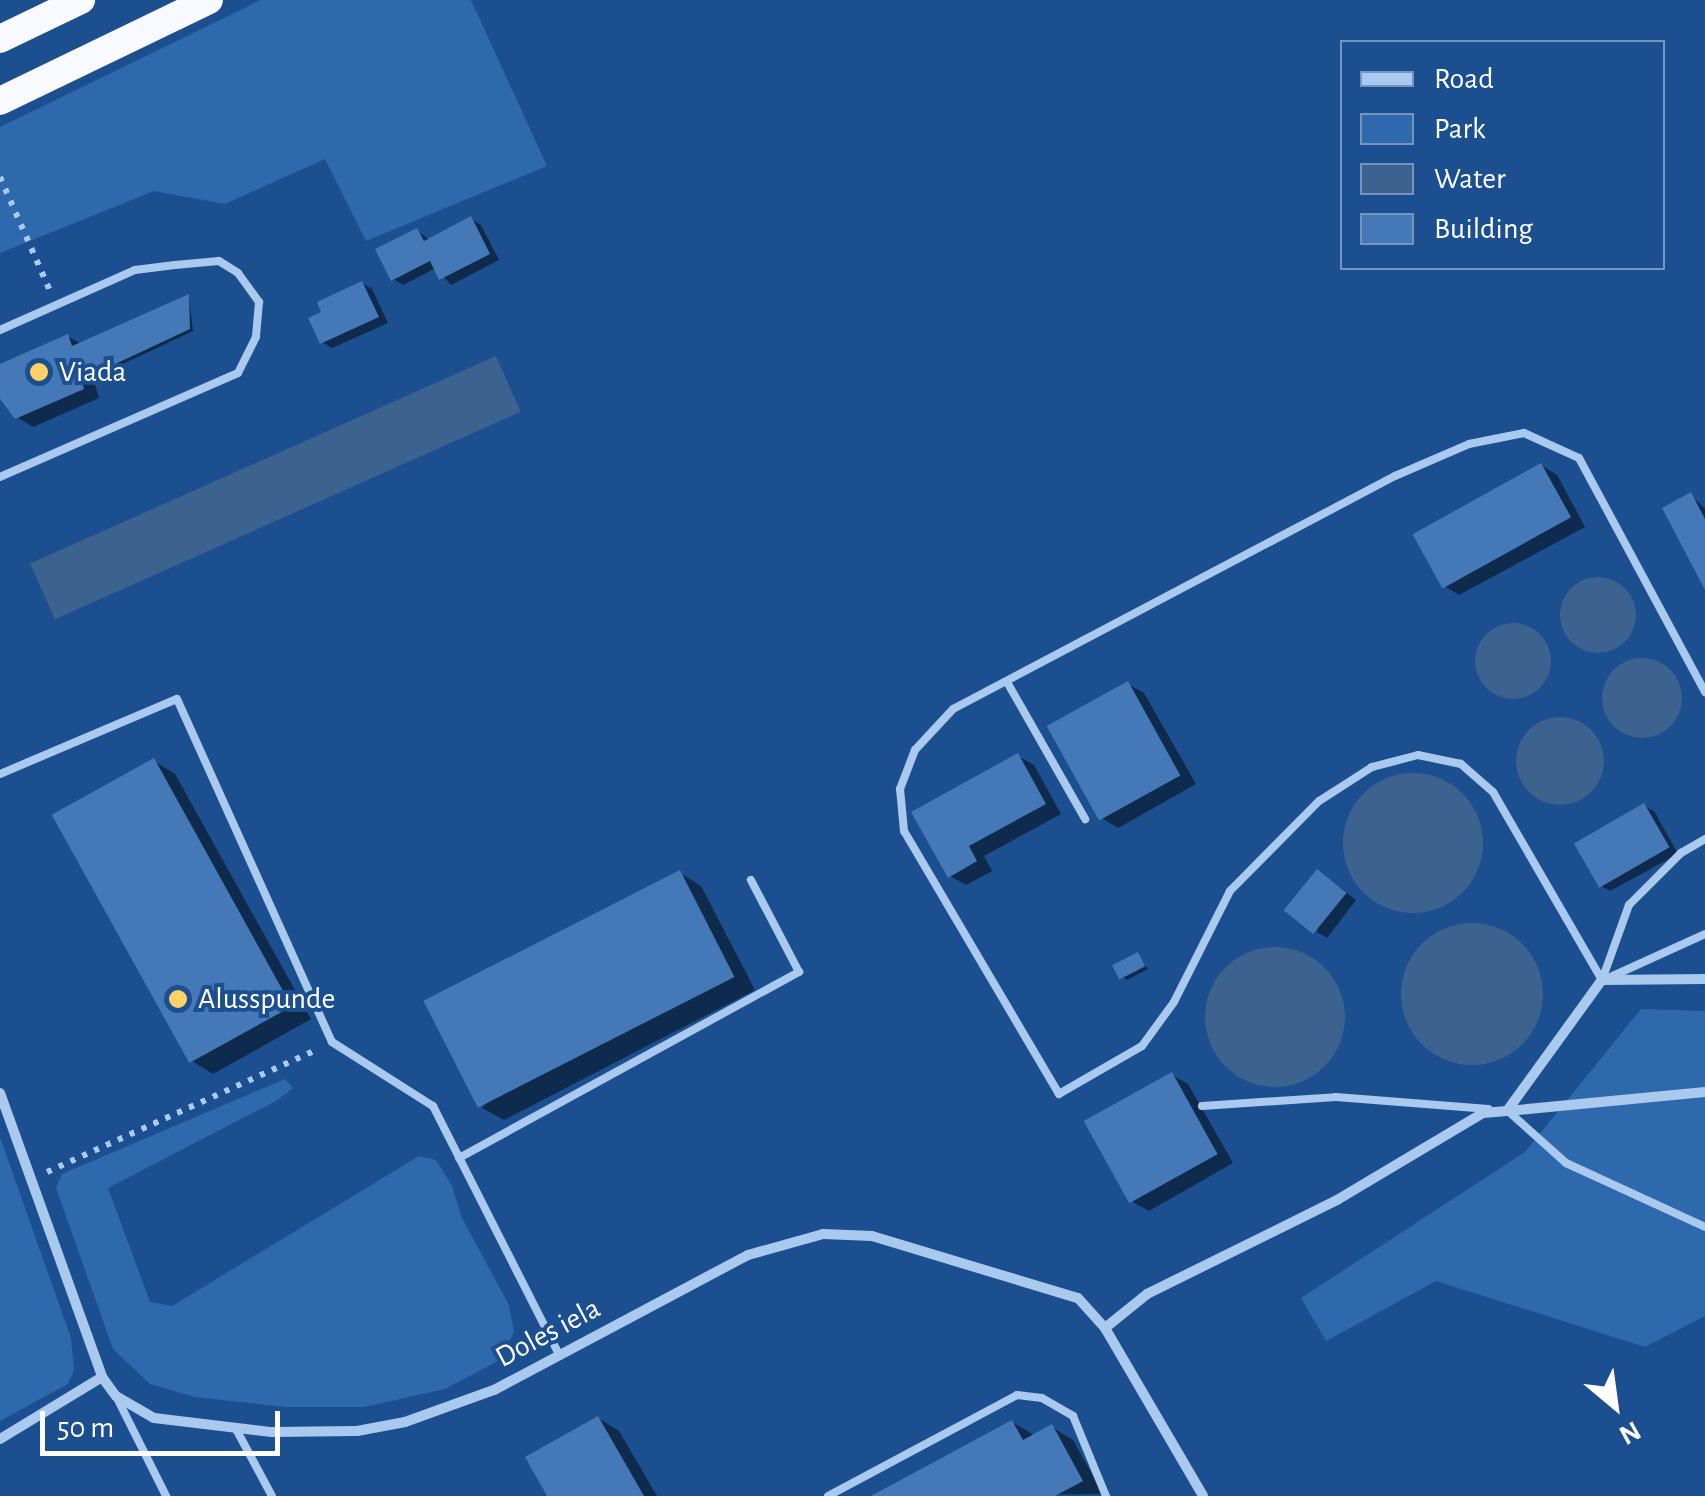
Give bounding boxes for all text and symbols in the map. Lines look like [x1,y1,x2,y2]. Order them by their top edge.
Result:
legend [1340,40,1665,270]
text: Road [1434,64,1494,94]
text: Park [1434,114,1486,144]
text: Water [1434,164,1506,194]
text: Building [1434,214,1533,244]
place label: Viada [59,354,126,390]
marker: Viada [28,361,50,383]
place label: Alusspunde [198,981,335,1017]
marker: Alusspunde [167,988,189,1010]
street label: Doles iela [489,1290,607,1376]
north arrow [1565,1356,1665,1456]
scale bar [45,1391,285,1453]
text: 50 m [57,1413,114,1443]
text: N [1614,1415,1645,1449]

